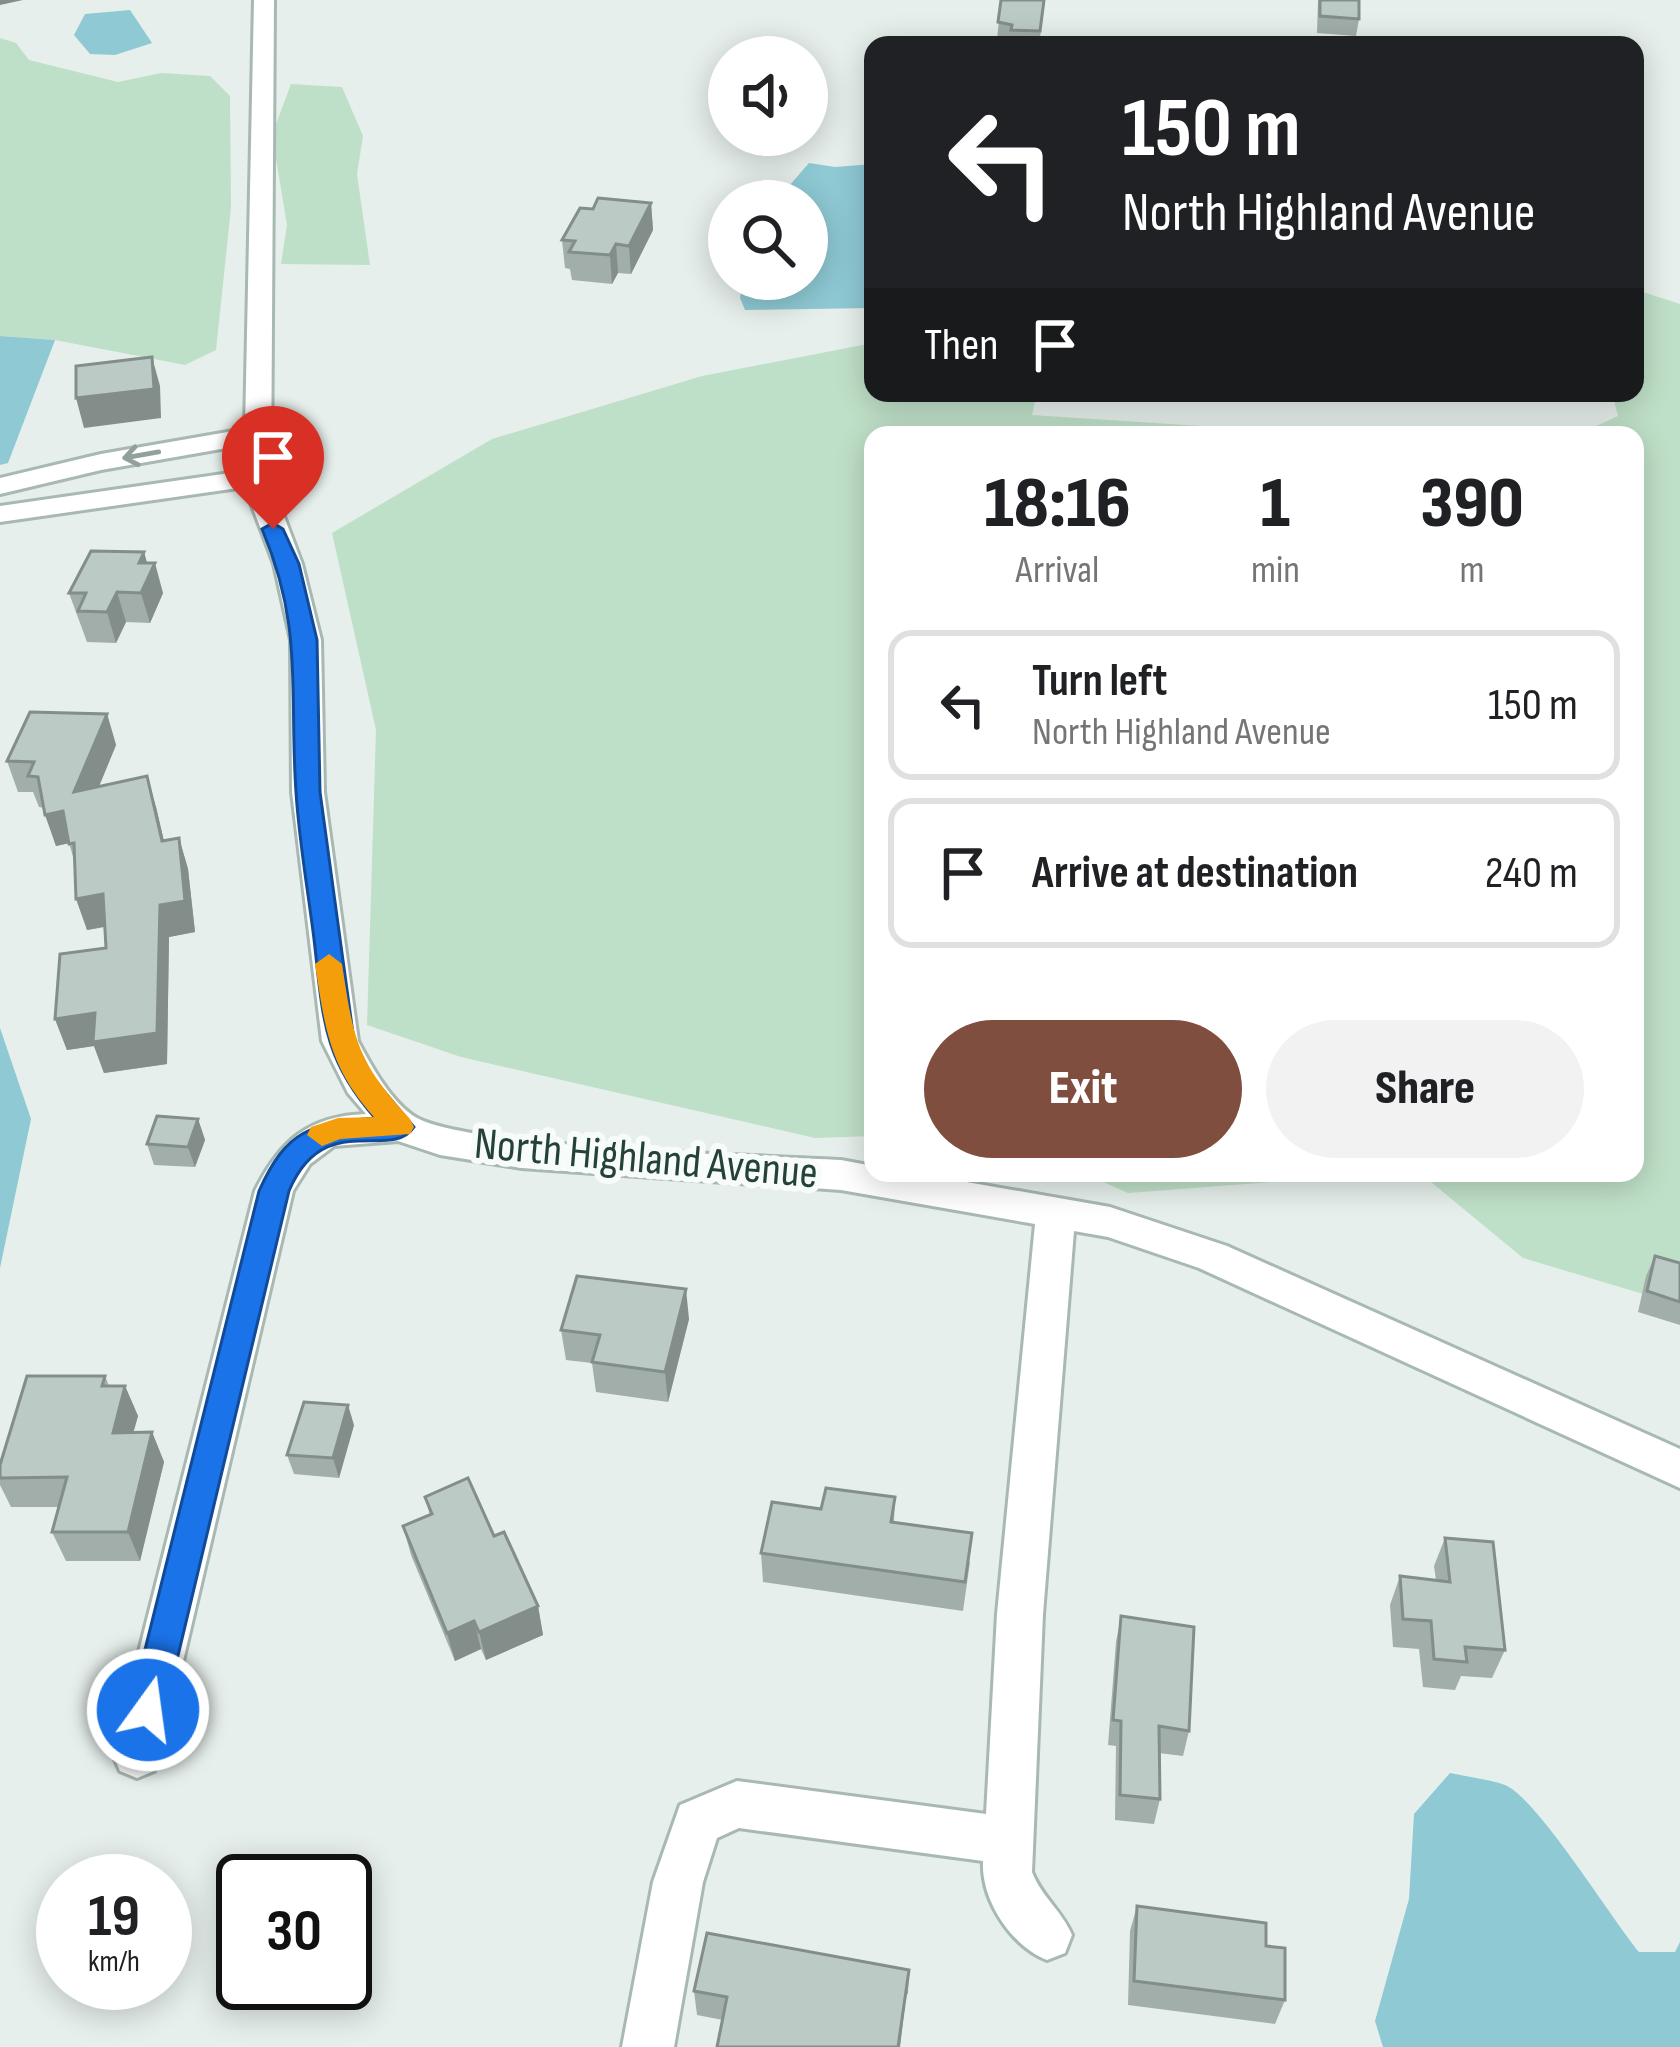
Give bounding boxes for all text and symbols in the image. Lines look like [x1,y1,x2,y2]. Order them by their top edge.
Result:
map controls [708,36,828,300]
button: sound [708,36,828,156]
text: 150 m [1122,79,1301,180]
icon: left [924,84,1080,240]
button: search [708,180,828,300]
text: North Highland Avenue [1122,181,1535,246]
icon: arrive [1022,312,1088,378]
text: Then [924,318,998,373]
pin [222,406,324,529]
icon: arrive [240,424,306,490]
one-way arrow [122,445,161,468]
text: 18:16 [984,461,1131,548]
text: 1 [1261,461,1290,548]
text: 390 [1420,461,1524,548]
text: Arrival [1016,547,1099,594]
text: min [1251,547,1300,594]
text: m [1459,547,1484,594]
text: Turn left [1032,654,1167,709]
icon: left [930,672,996,738]
text: 150 m [1488,678,1578,733]
text: North Highland Avenue [1032,709,1331,756]
icon: arrive [930,840,996,906]
text: Arrive at destination [1032,846,1358,901]
text: 240 m [1485,846,1578,901]
button: Exit [924,1020,1242,1158]
button: Share [1266,1020,1584,1158]
street label: North Highland Avenue [472,1117,820,1201]
position arrow [85,1647,211,1773]
speed limit sign: 30 [216,1854,372,2010]
text: 19 [88,1881,140,1953]
text: km/h [88,1944,140,1980]

